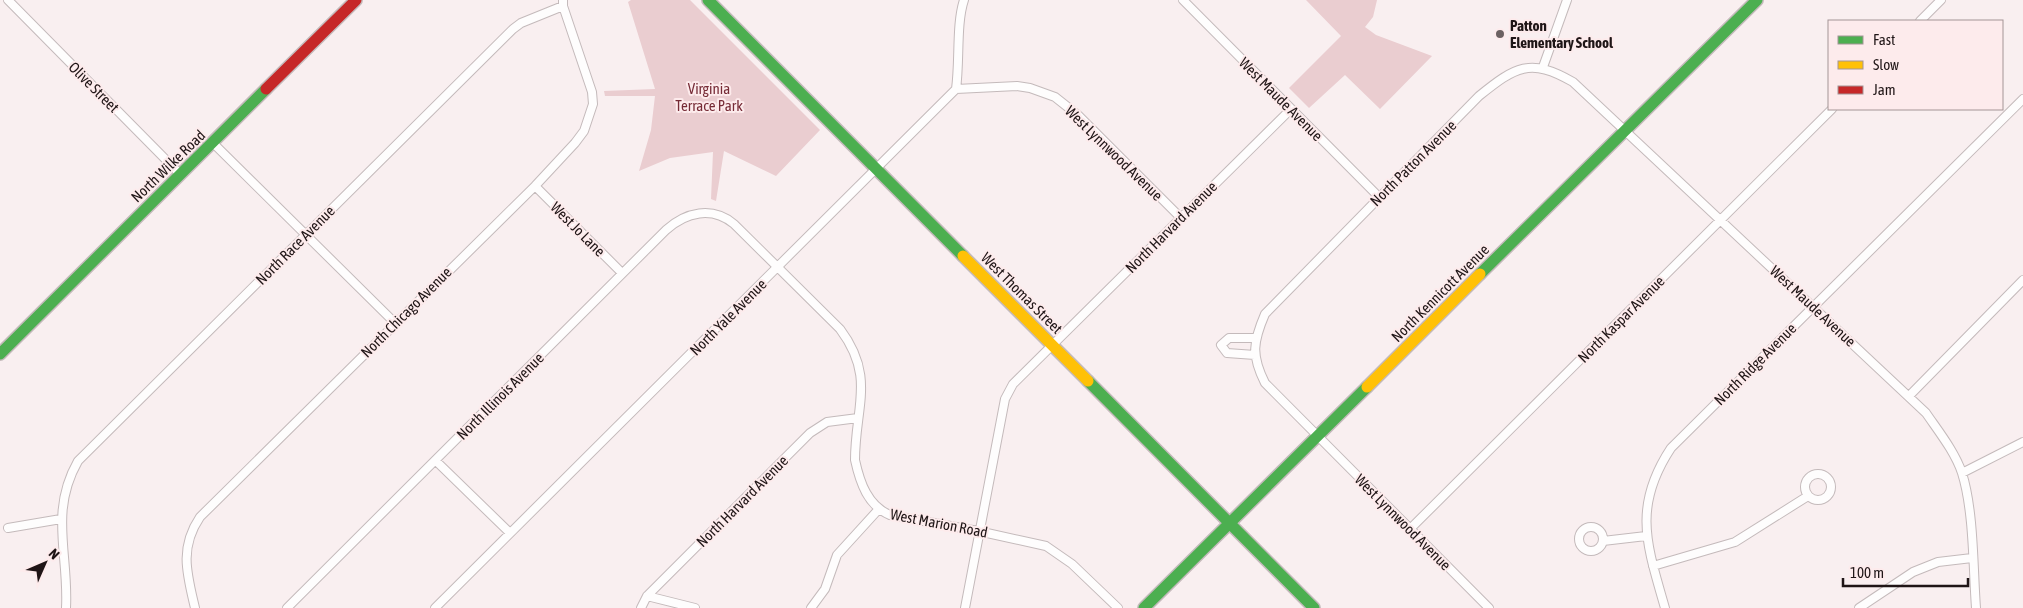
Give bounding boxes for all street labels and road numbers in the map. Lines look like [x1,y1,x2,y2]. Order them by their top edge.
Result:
street label: West Maude Avenue [1236,54,1326,144]
street label: Olive Street [65,58,123,116]
street label: West Lynnwood Avenue [1062,102,1166,204]
street label: North Patton Avenue [1367,116,1460,209]
street label: North Wilke Road [128,127,208,205]
street label: North Harvard Avenue [1122,178,1220,276]
street label: West Jo Lane [547,198,609,260]
street label: North Race Avenue [252,202,338,288]
street label: North Kennicott Avenue [1388,241,1492,345]
street label: West Thomas Street [978,249,1066,337]
street label: West Maude Avenue [1767,262,1859,350]
street label: North Chicago Avenue [357,263,455,361]
street label: North Kaspar Avenue [1574,272,1668,366]
street label: North Yale Avenue [686,275,770,359]
street label: North Ridge Avenue [1711,320,1799,408]
street label: North Illinois Avenue [453,349,547,443]
street label: North Harvard Avenue [693,452,791,550]
street label: West Lynnwood Avenue [1352,471,1455,574]
street label: West Marion Road [889,505,989,541]

